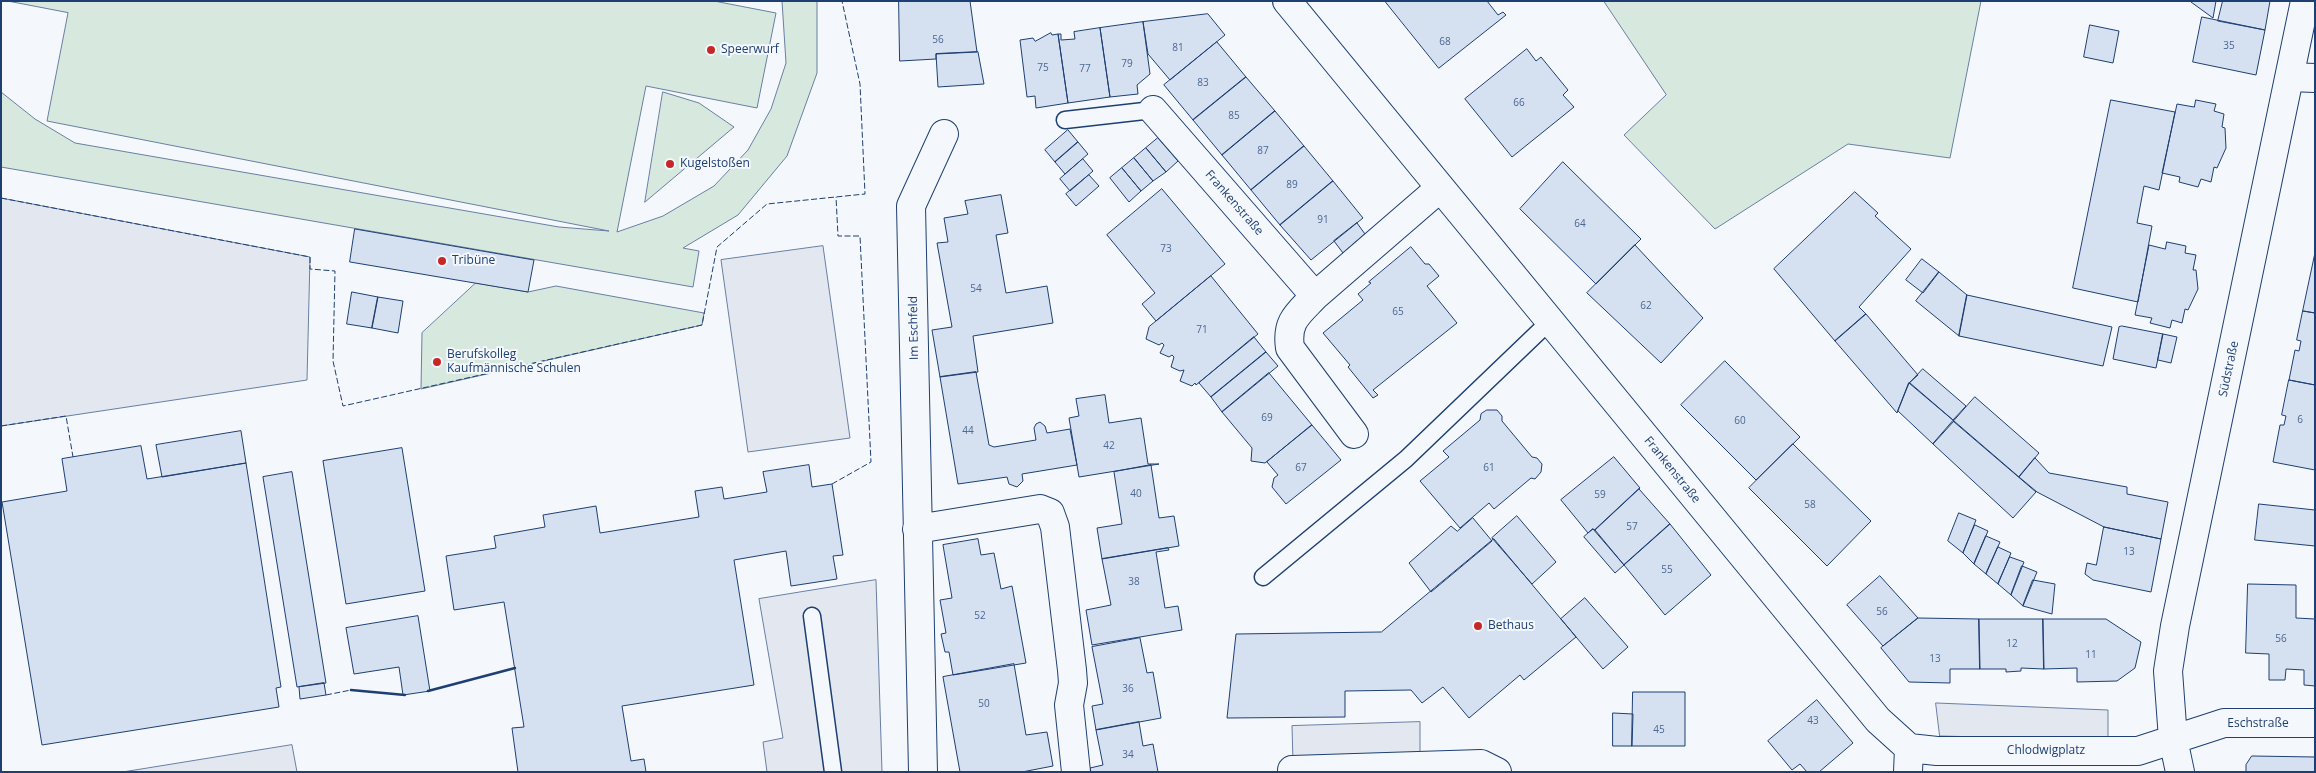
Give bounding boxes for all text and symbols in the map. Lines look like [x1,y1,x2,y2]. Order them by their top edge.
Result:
house number: 56 [932,34,944,46]
house number: 68 [1439,36,1451,48]
house number: 35 [2223,40,2235,52]
house number: 81 [1172,42,1184,54]
place label: Speerwurf [721,43,779,57]
marker: Speerwurf [705,44,717,56]
house number: 79 [1121,58,1133,70]
house number: 75 [1037,62,1049,74]
house number: 77 [1079,63,1091,75]
house number: 83 [1197,77,1209,89]
house number: 66 [1513,97,1525,109]
house number: 85 [1228,110,1240,122]
house number: 87 [1257,145,1269,157]
place label: Kugelstoßen [680,157,750,171]
marker: Kugelstoßen [664,158,676,170]
street label: Frankenstraße [1202,168,1266,238]
house number: 89 [1286,179,1298,191]
house number: 91 [1317,214,1329,226]
house number: 64 [1574,218,1586,230]
house number: 73 [1160,243,1172,255]
place label: Tribüne [452,254,495,268]
marker: Tribüne [436,255,448,267]
house number: 54 [970,283,982,295]
street label: Im Eschfeld [906,296,922,360]
house number: 62 [1640,300,1652,312]
house number: 65 [1392,306,1404,318]
house number: 71 [1196,324,1208,336]
street label: Südstraße [2216,340,2242,398]
place label: Berufskolleg Kaufmännische Schulen [447,348,581,376]
marker: Berufskolleg Kaufmännische Schulen [431,356,443,368]
house number: 69 [1261,412,1273,424]
house number: 6 [2297,414,2303,426]
house number: 60 [1734,415,1746,427]
house number: 44 [962,425,974,437]
street label: Frankenstraße [1641,434,1703,506]
house number: 42 [1103,440,1115,452]
house number: 67 [1295,462,1307,474]
house number: 61 [1483,462,1495,474]
house number: 40 [1130,488,1142,500]
house number: 59 [1594,489,1606,501]
house number: 58 [1804,499,1816,511]
house number: 57 [1626,521,1638,533]
house number: 13 [2123,546,2135,558]
house number: 55 [1661,564,1673,576]
house number: 38 [1128,576,1140,588]
house number: 56 [1876,606,1888,618]
house number: 52 [974,610,986,622]
place label: Bethaus [1488,619,1534,633]
marker: Bethaus [1472,620,1484,632]
house number: 56 [2275,633,2287,645]
house number: 12 [2006,638,2018,650]
house number: 11 [2085,649,2097,661]
house number: 13 [1929,653,1941,665]
house number: 36 [1122,683,1134,695]
house number: 50 [978,698,990,710]
house number: 43 [1807,715,1819,727]
street label: Eschstraße [2227,717,2289,731]
house number: 45 [1653,724,1665,736]
street label: Chlodwigplatz [2007,744,2085,758]
house number: 34 [1122,749,1134,761]

